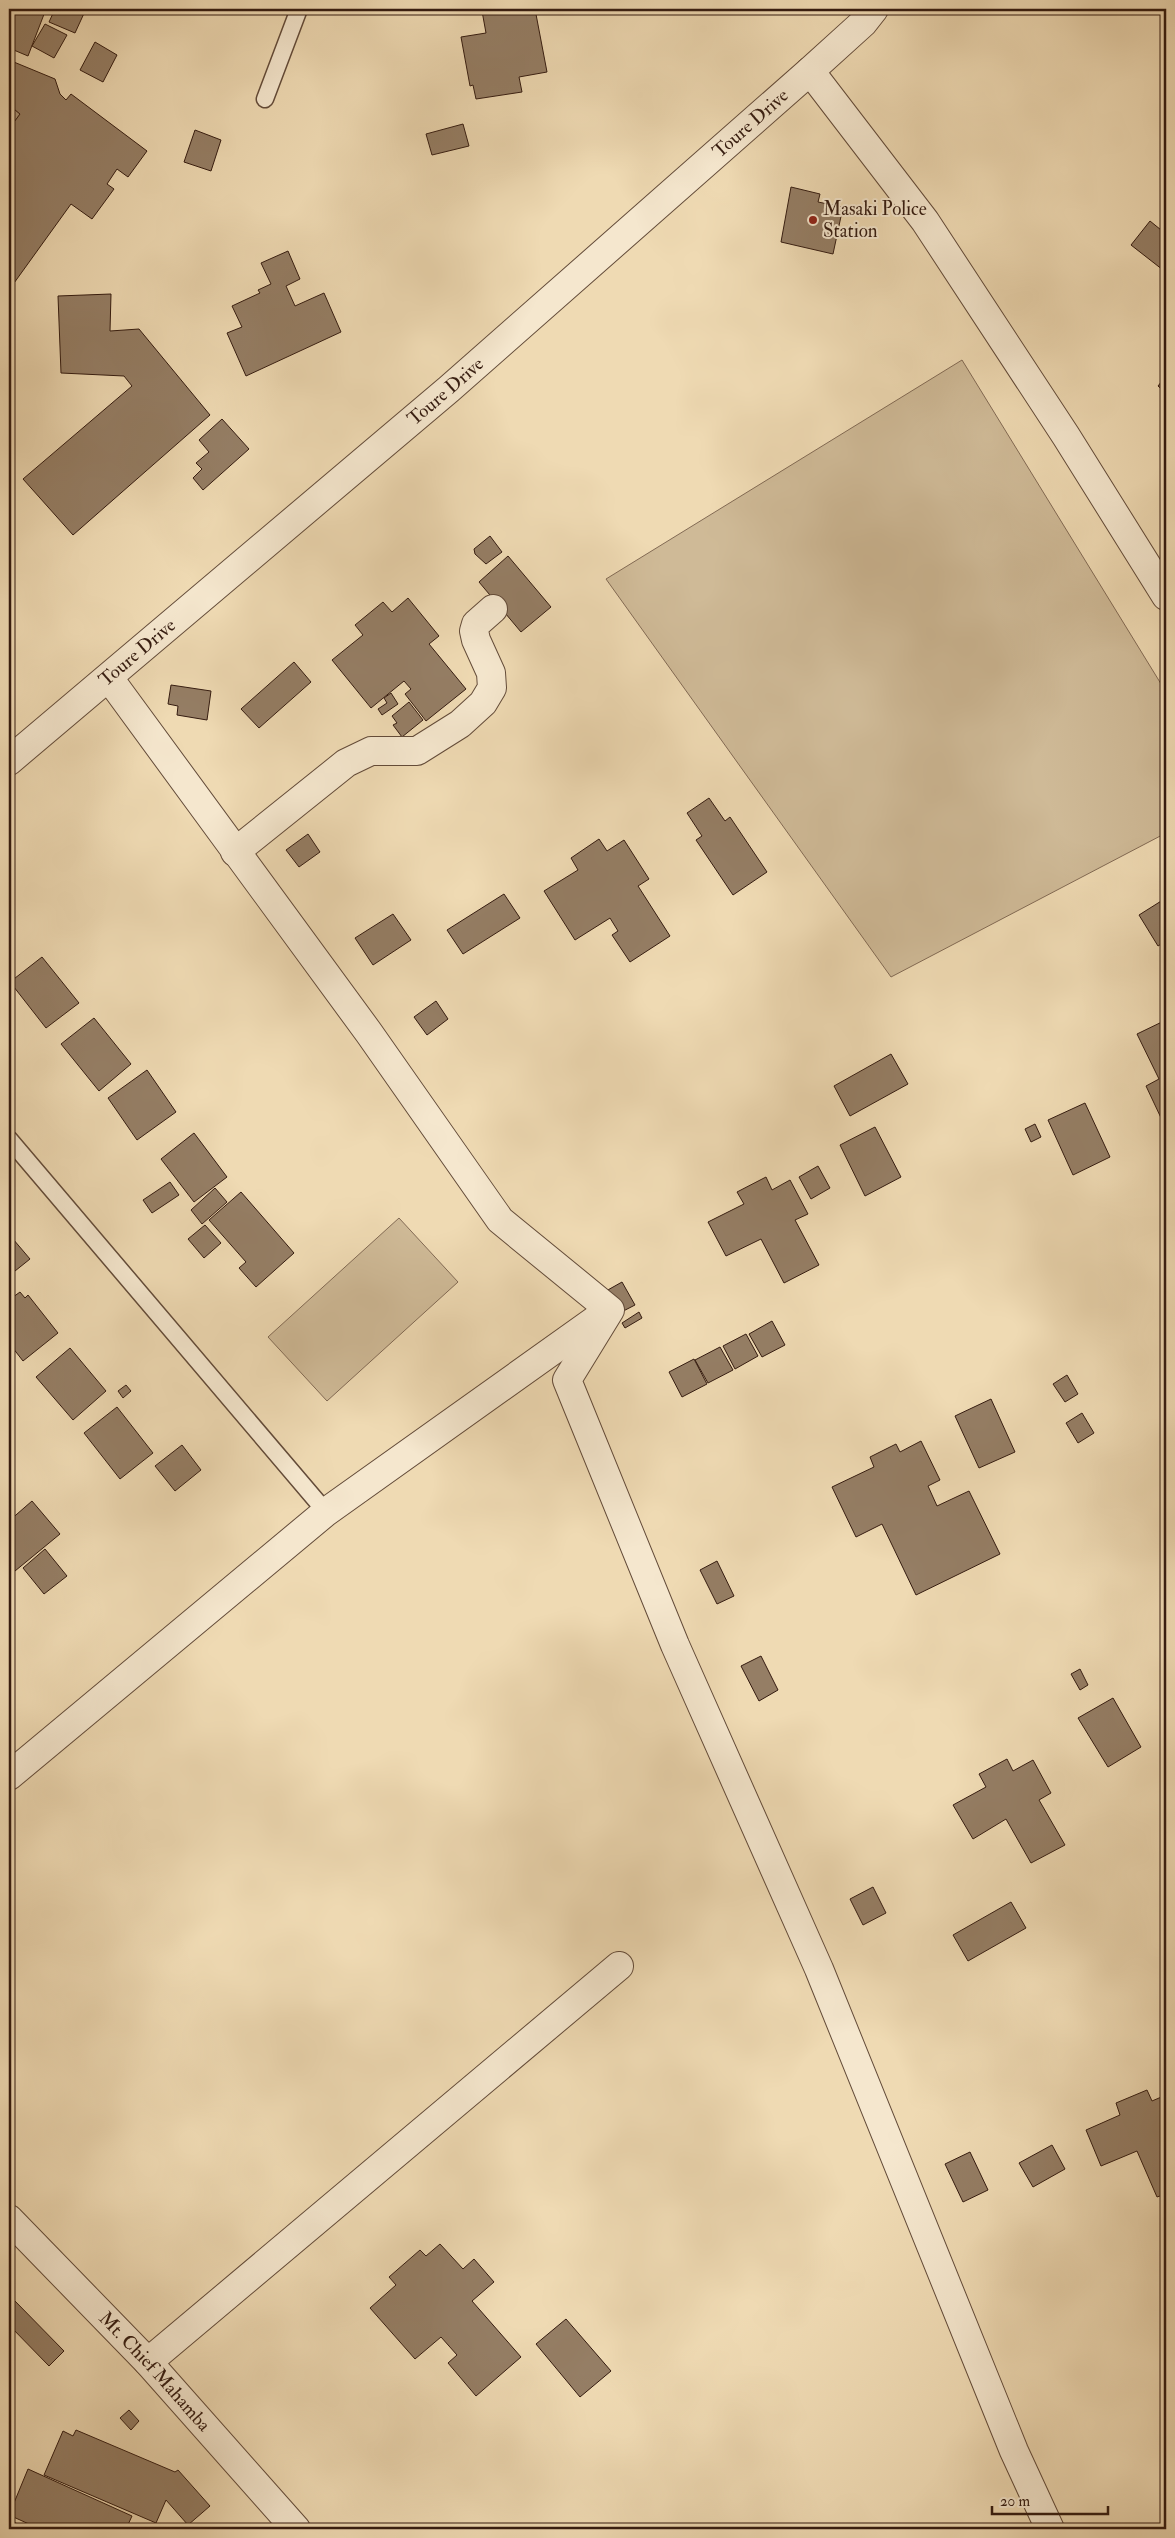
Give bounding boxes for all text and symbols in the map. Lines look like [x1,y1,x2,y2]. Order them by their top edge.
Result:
street label: Toure Drive [708,84,793,163]
place label: Masaki Police Station [823,197,927,243]
marker: Masaki Police Station [807,214,819,226]
street label: Toure Drive [402,352,489,431]
street label: Toure Drive [94,613,181,692]
street label: Mt. Chief Mahamba [94,2307,216,2437]
scale bar [992,2483,1109,2515]
text: 20 m [1000,2492,1030,2511]

